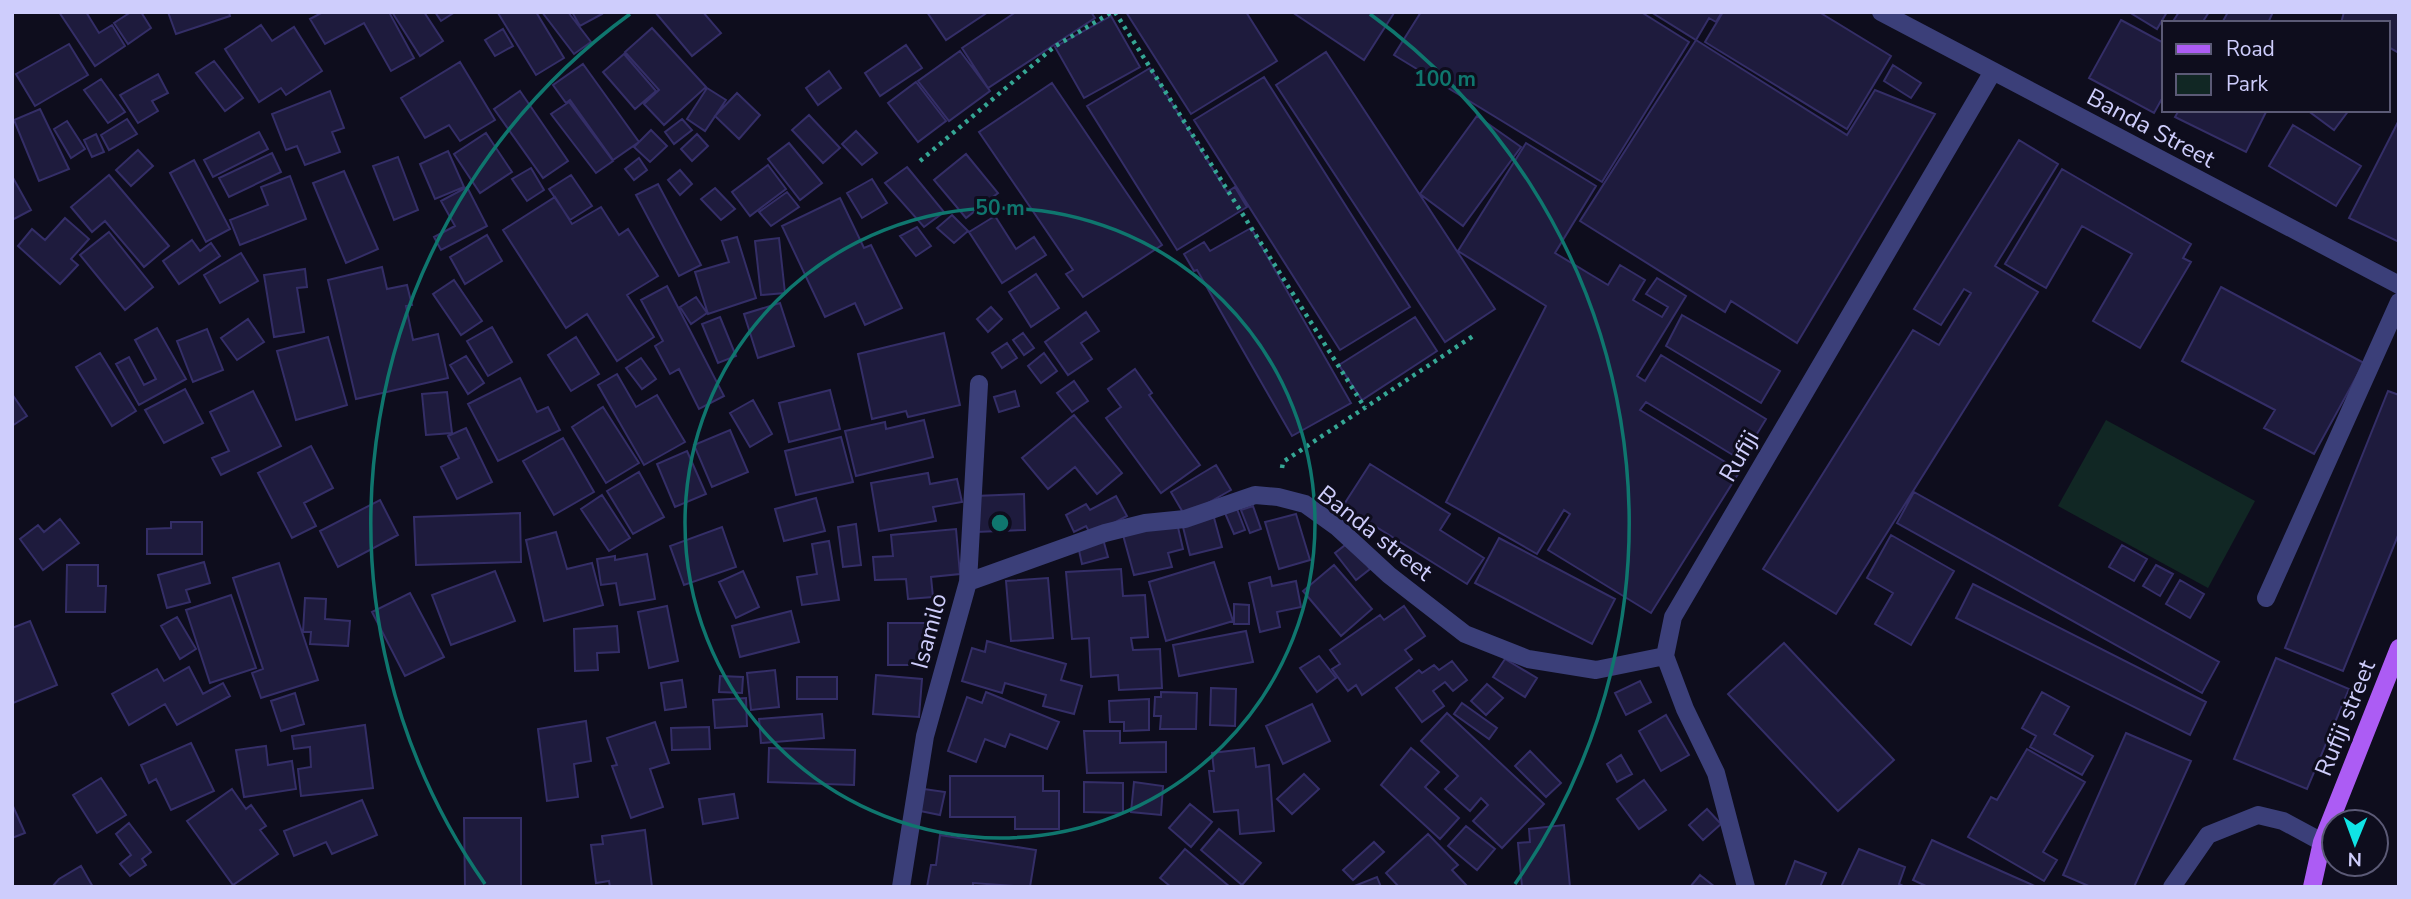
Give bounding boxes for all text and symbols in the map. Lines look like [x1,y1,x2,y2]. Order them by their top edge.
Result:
legend [2162,21,2390,112]
text: Road [2226,35,2275,63]
text: 100 m [1414,65,1476,93]
text: Park [2226,70,2268,98]
street label: Banda Street [2081,81,2221,175]
text: 50 m [975,194,1025,222]
street label: Rufiji [1712,425,1766,487]
street label: Banda street [1311,478,1440,588]
centre of rings [988,511,1012,535]
street label: Isamilo [904,590,954,672]
street label: Rufiji street [2307,655,2383,781]
north arrow [2320,808,2390,878]
text: N [2347,846,2362,872]

